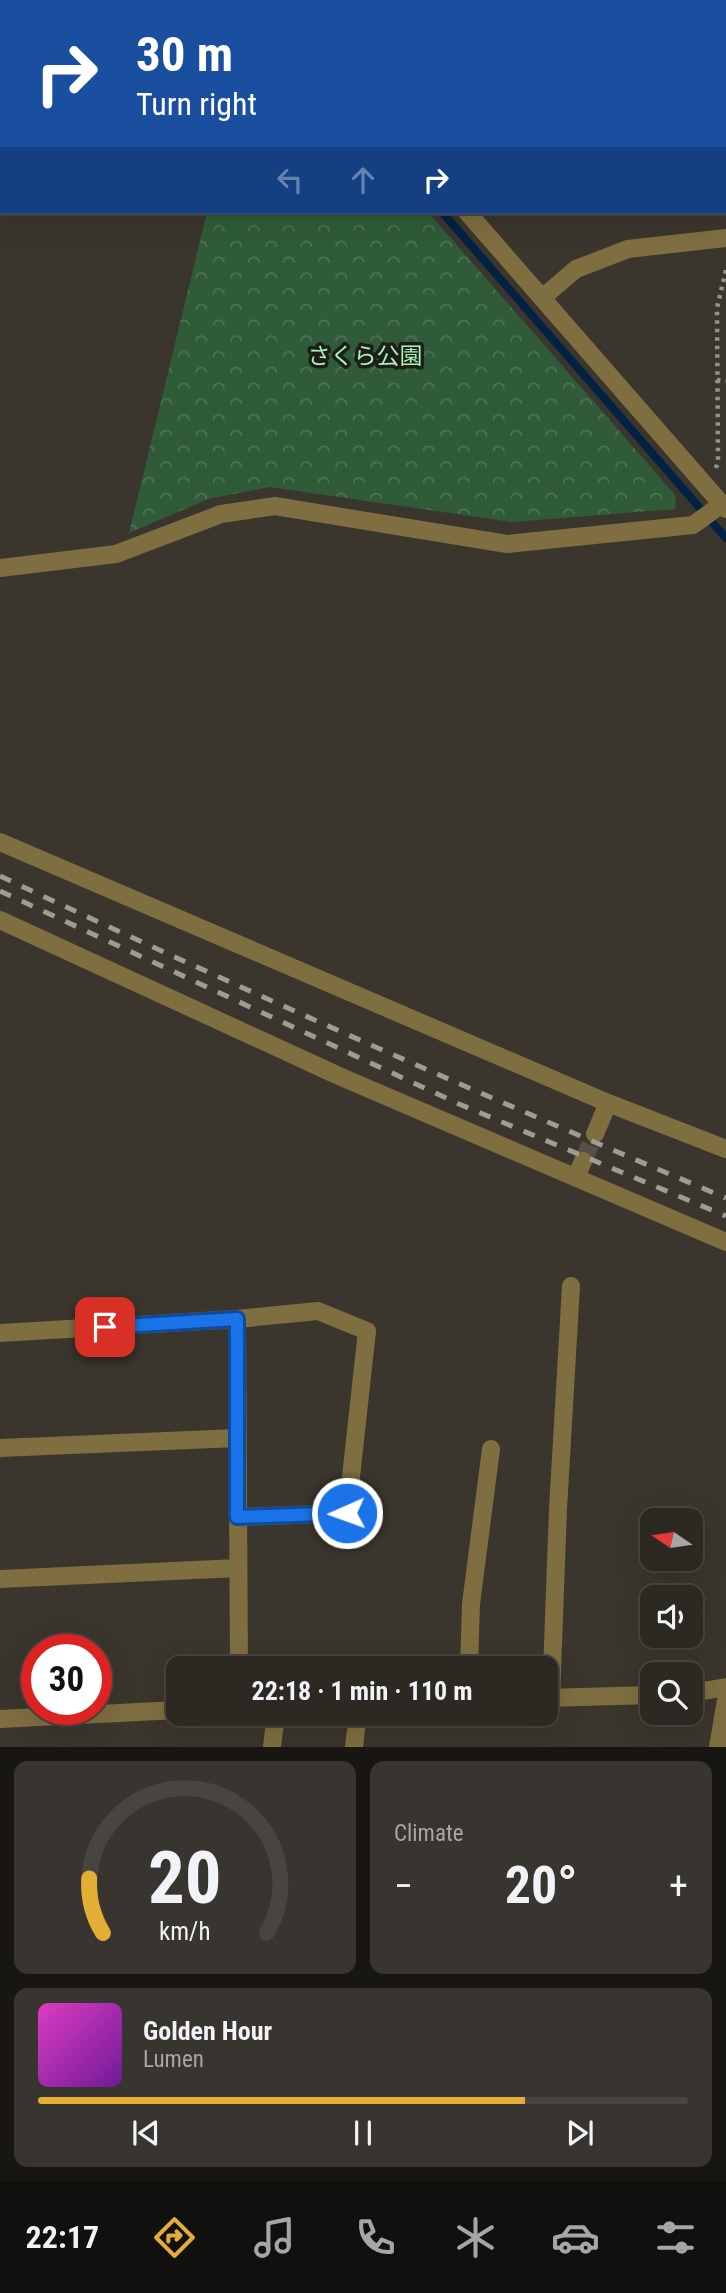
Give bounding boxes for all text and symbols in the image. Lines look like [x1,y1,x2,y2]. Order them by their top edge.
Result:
text: 30 m [136,26,233,83]
icon: right [21,28,112,119]
text: Turn right [136,85,257,123]
icon: left [271,161,309,199]
icon: ahead [344,161,382,199]
icon: right [417,161,455,199]
park label: さくら公園 [308,343,423,370]
pin [75,1297,135,1357]
icon: arrive [86,1308,124,1346]
position arrow [310,1476,384,1550]
north arrow [640,1508,704,1572]
map controls [640,1508,703,1725]
button: sound [640,1585,703,1648]
speed limit sign: 30 [21,1634,112,1725]
button: search [640,1662,703,1725]
text: 22:18 · 1 min · 110 m [252,1676,472,1706]
text: Climate [394,1820,464,1847]
text: 20 [148,1836,222,1922]
text: 20° [505,1855,577,1916]
text: − [394,1864,413,1908]
text: + [669,1864,688,1908]
text: km/h [159,1917,211,1946]
text: Golden Hour [143,2016,272,2046]
text: Lumen [143,2046,204,2073]
icon: previous [127,2114,165,2152]
icon: pause [344,2114,382,2152]
icon: next [561,2114,599,2152]
icon: directions [150,2213,199,2262]
icon: music [250,2213,299,2262]
icon: phone [351,2213,400,2262]
icon: climate [451,2213,500,2262]
icon: car [551,2213,600,2262]
icon: filters [651,2213,700,2262]
text: 22:17 [26,2218,99,2256]

